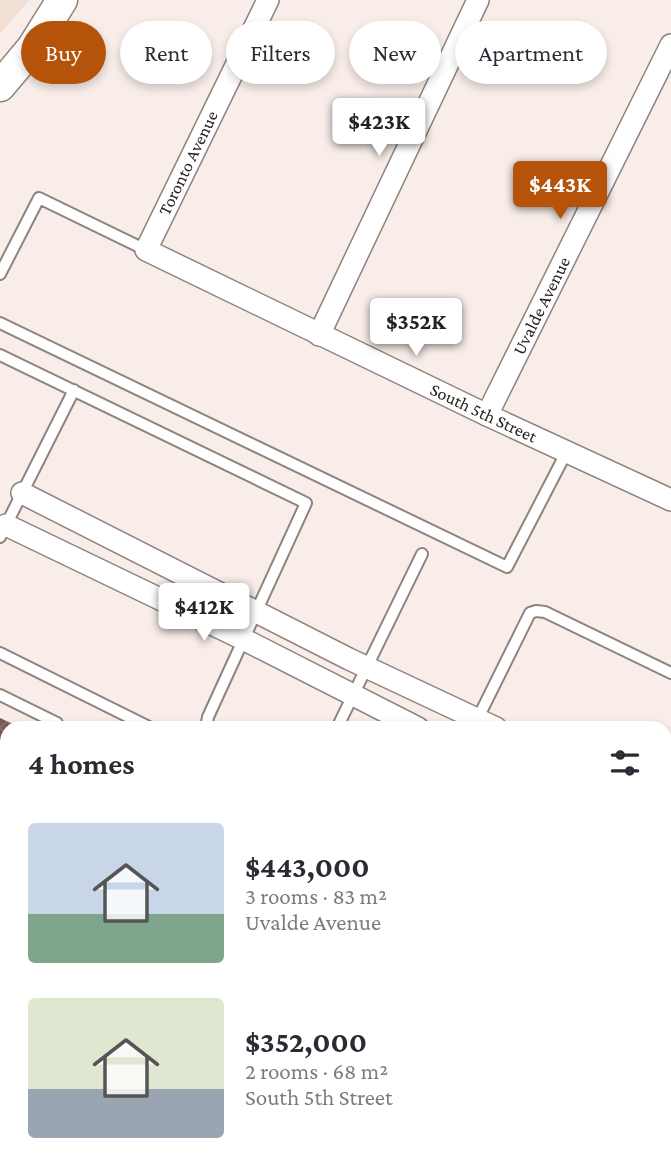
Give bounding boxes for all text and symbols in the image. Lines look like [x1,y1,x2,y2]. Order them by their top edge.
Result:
chip: Buy [21,21,106,84]
chip: Rent [120,21,212,84]
chip: Filters [226,21,335,84]
chip: New [349,21,441,84]
chip: Apartment [455,21,607,84]
pin: $423K [330,99,428,158]
street label: Toronto Avenue [154,107,222,219]
text: $423K [348,108,410,134]
pin: $443K [511,162,609,221]
text: $443K [529,171,591,197]
street label: Uvalde Avenue [509,254,574,358]
pin: $352K [367,298,465,358]
text: $352K [386,308,446,334]
street label: South 5th Street [427,379,541,447]
pin: $412K [155,584,253,643]
text: $412K [175,593,233,619]
icon: filters [606,744,644,782]
text: 4 homes [28,747,134,780]
text: $443,000 [245,850,369,883]
icon: home [84,851,168,935]
text: 3 rooms · 83 m² [245,883,387,909]
text: Uvalde Avenue [245,909,381,935]
text: $352,000 [245,1025,367,1058]
icon: home [84,1026,168,1110]
text: 2 rooms · 68 m² [245,1058,388,1084]
text: South 5th Street [245,1084,393,1110]

